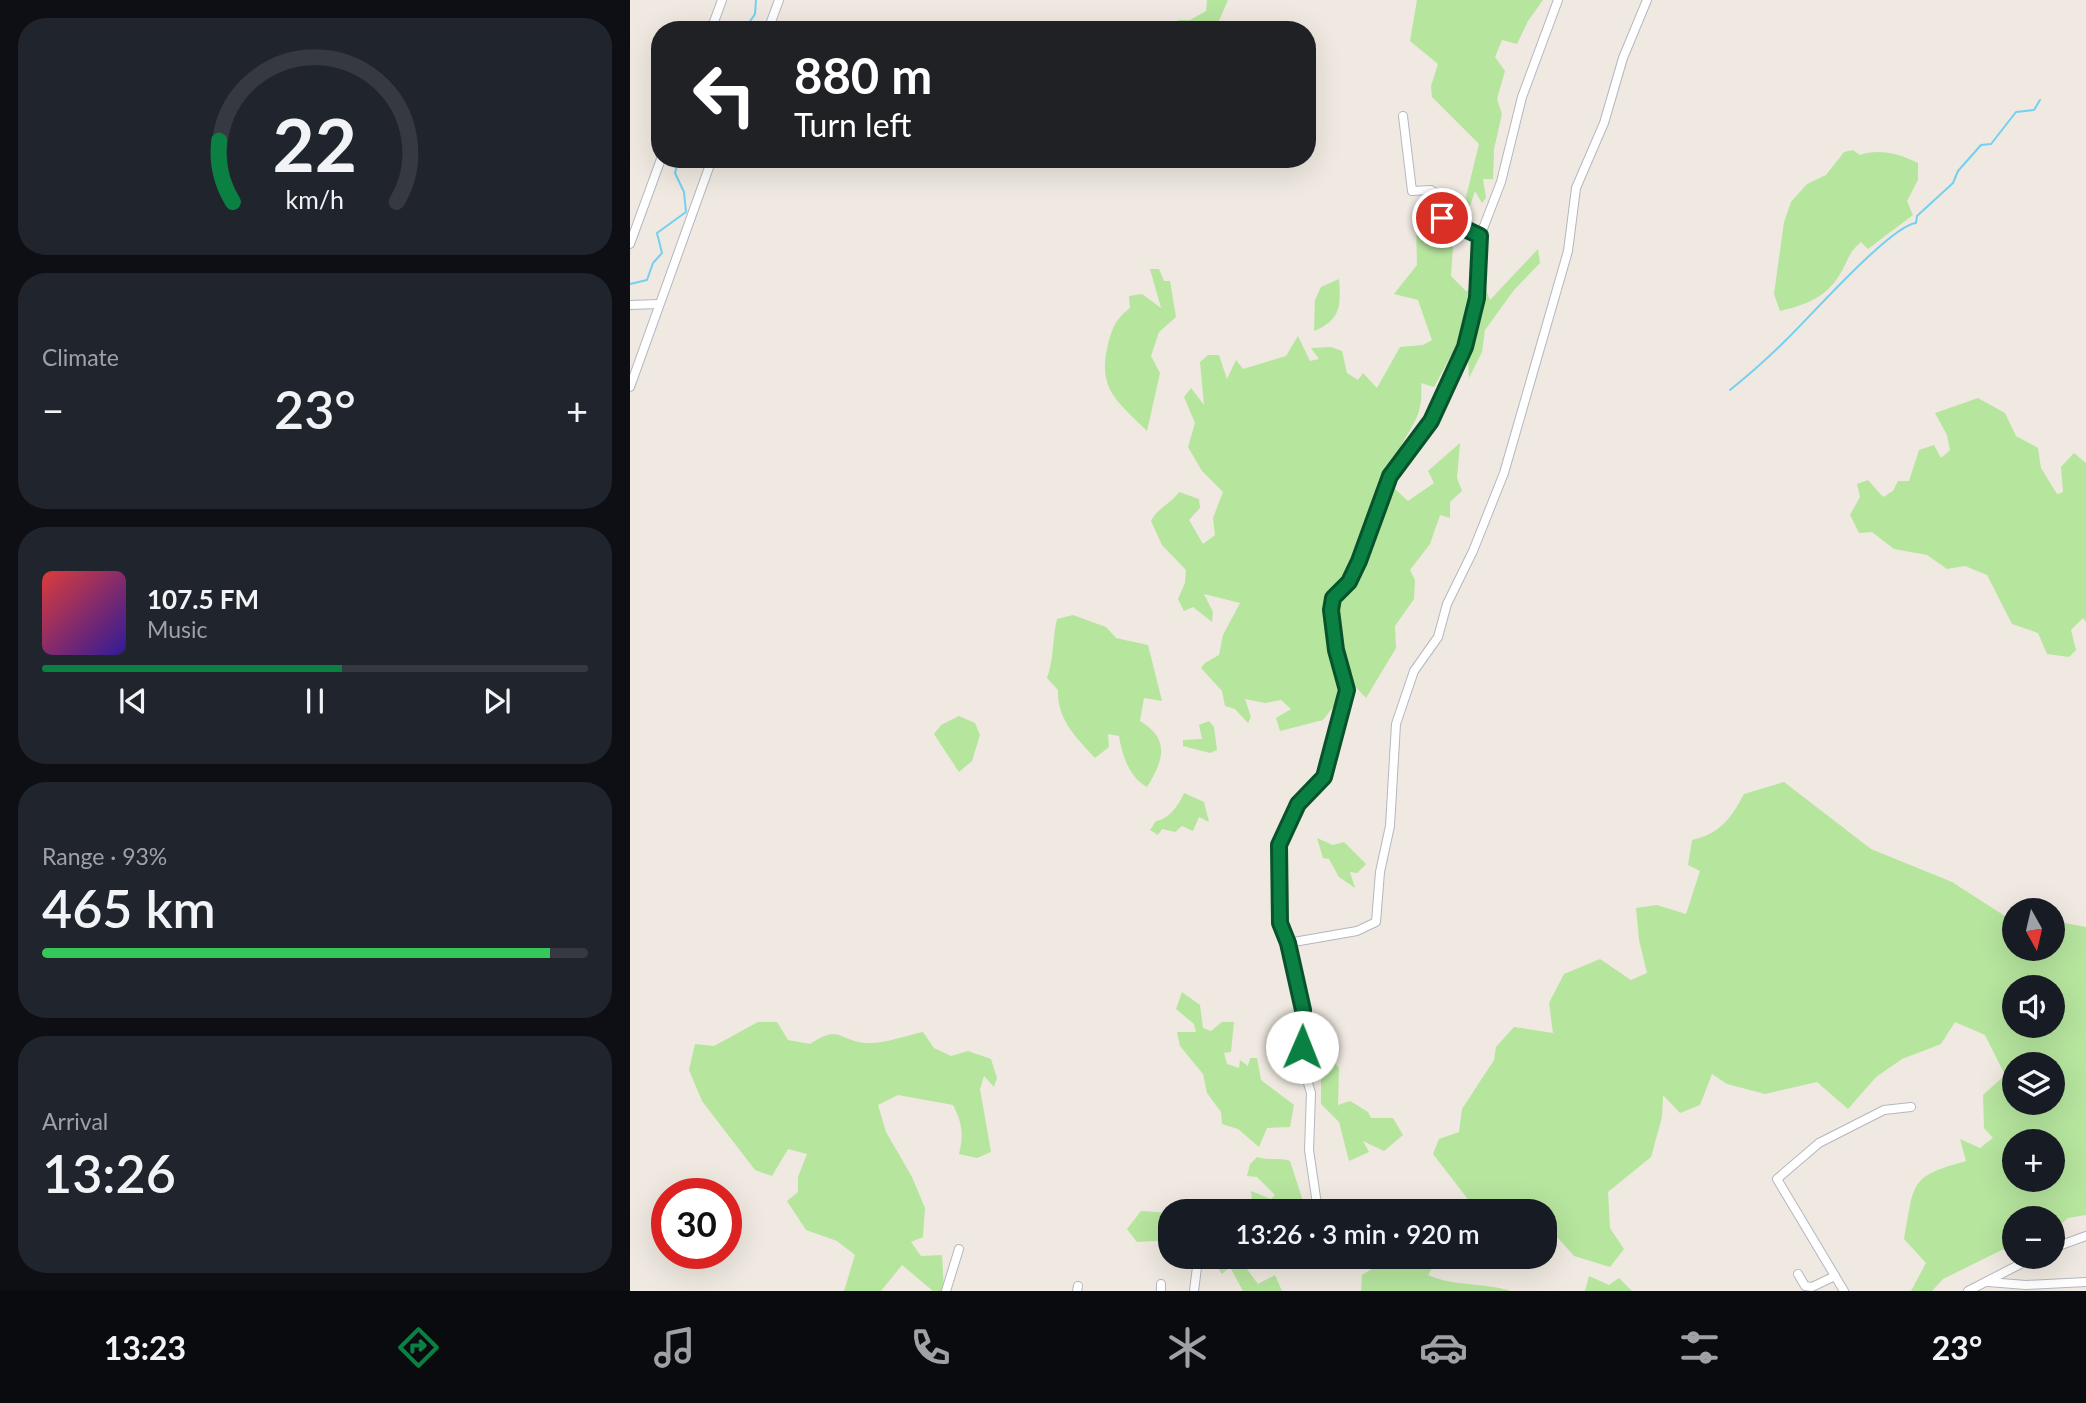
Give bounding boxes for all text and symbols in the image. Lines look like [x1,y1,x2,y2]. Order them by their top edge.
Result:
text: 880 m [794,46,932,104]
icon: left [679,49,770,140]
text: 22 [273,101,357,189]
text: Turn left [794,105,911,144]
text: km/h [286,184,344,214]
pin [1412,188,1472,248]
icon: arrive [1423,199,1461,237]
text: Climate [42,343,119,371]
text: 23° [274,378,356,440]
text: − [42,387,64,433]
text: + [566,387,588,433]
text: 107.5 FM [147,583,259,615]
text: Music [147,615,207,643]
icon: previous [114,682,152,720]
icon: pause [296,682,334,720]
icon: next [478,682,516,720]
text: Range · 93% [42,842,167,870]
text: 465 km [42,877,216,939]
north arrow [2002,898,2065,961]
map controls [2002,898,2065,1269]
button: sound [2002,975,2065,1038]
position arrow [1265,1010,1339,1084]
button: layers [2002,1052,2065,1115]
text: Arrival [42,1107,108,1135]
button: + [2002,1129,2065,1192]
text: 13:26 [42,1142,176,1204]
speed limit sign: 30 [651,1178,742,1269]
button: − [2002,1206,2065,1269]
text: 13:26 · 3 min · 920 m [1235,1218,1480,1250]
icon: directions [394,1323,443,1372]
icon: music [650,1323,699,1372]
icon: phone [906,1323,955,1372]
icon: climate [1163,1323,1212,1372]
icon: car [1419,1323,1468,1372]
icon: filters [1675,1323,1724,1372]
text: 13:23 [104,1328,186,1367]
text: 23° [1932,1328,1982,1367]

